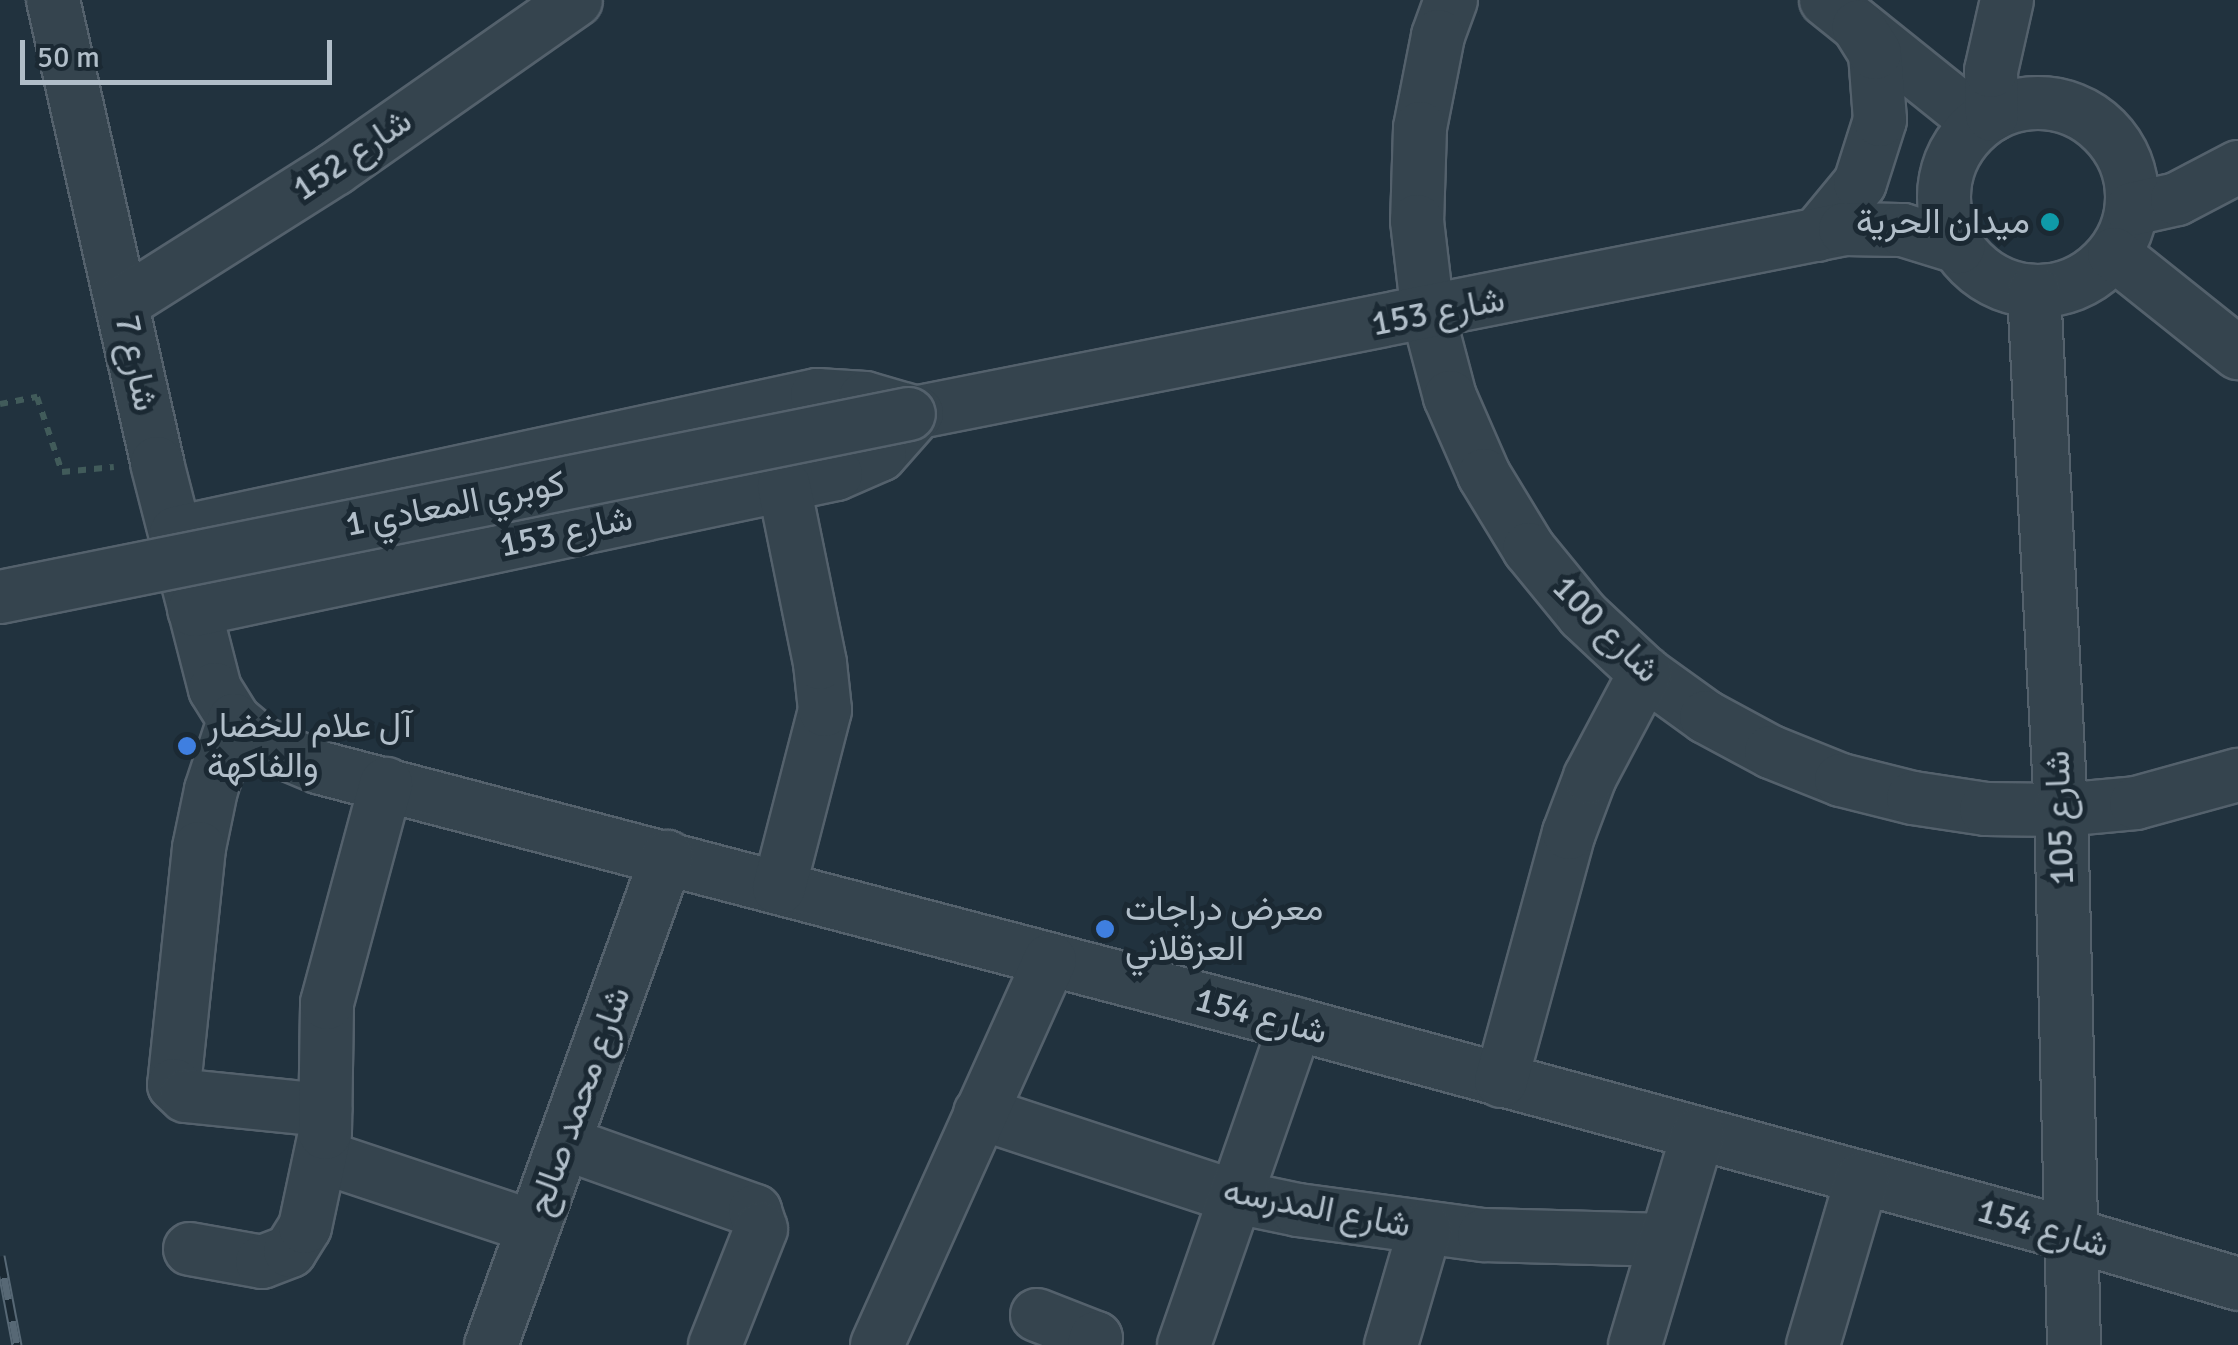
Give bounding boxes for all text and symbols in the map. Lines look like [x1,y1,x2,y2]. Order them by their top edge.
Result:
scale bar [25,20,338,82]
text: 50 m [37,39,100,76]
street label: شارع 152 [284,100,420,210]
place label: ميدان الحرية [1856,201,2030,243]
marker: ميدان الحرية [2039,211,2061,233]
street label: شارع 153 [1368,279,1508,345]
street label: شارع 7 [105,311,167,415]
street label: كوبري المعادي 1 [342,462,568,546]
street label: شارع 153 [496,497,636,567]
street label: شارع 100 [1543,566,1669,692]
place label: آل علام للخضار والفاكهة [207,705,412,787]
marker: آل علام للخضار والفاكهة [176,735,198,757]
street label: شارع 105 [2037,750,2083,886]
place label: معرض دراجات العزقلاني [1125,888,1324,970]
marker: معرض دراجات العزقلاني [1094,918,1116,940]
street label: شارع 154 [1190,978,1332,1054]
street label: شارع محمد صالح [518,981,640,1221]
street label: شارع المدرسه [1220,1169,1414,1247]
street label: شارع 154 [1972,1189,2114,1267]

